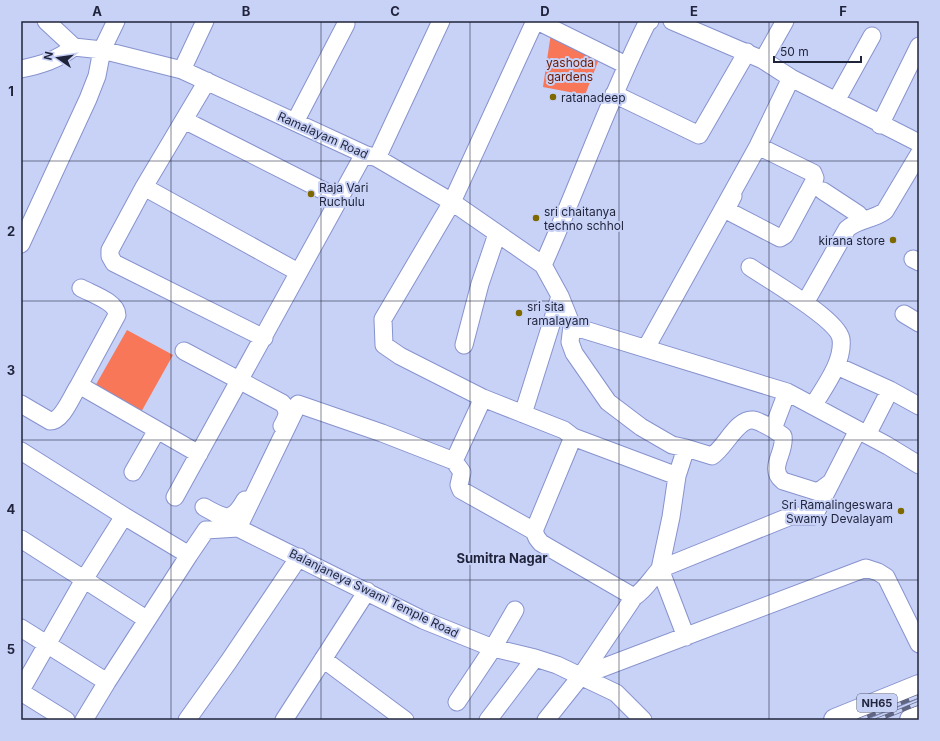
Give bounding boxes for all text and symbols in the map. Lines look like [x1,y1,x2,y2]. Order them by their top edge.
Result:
text: A [92,3,102,19]
text: B [242,3,251,19]
text: C [390,3,400,19]
text: D [540,3,550,19]
text: E [690,3,698,19]
text: F [839,3,847,19]
north arrow [38,38,78,78]
scale bar [774,38,861,64]
text: 50 m [780,44,809,59]
text: N [40,50,56,61]
park label: yashoda gardens [546,55,594,84]
text: 1 [8,83,14,99]
place label: ratanadeep [561,90,626,105]
marker: ratanadeep [548,92,558,102]
street label: Ramalayam Road [275,108,371,162]
place label: Raja Vari Ruchulu [319,180,369,209]
marker: Raja Vari Ruchulu [306,189,316,199]
place label: sri chaitanya techno schhol [544,204,624,233]
marker: sri chaitanya techno schhol [531,213,541,223]
text: 2 [7,223,15,239]
place label: kirana store [818,233,885,248]
marker: kirana store [888,235,898,245]
place label: sri sita ramalayam [527,299,589,328]
marker: sri sita ramalayam [514,308,524,318]
text: 3 [7,362,15,378]
place label: Sri Ramalingeswara Swamy Devalayam [781,497,893,526]
text: 4 [7,501,16,517]
marker: Sri Ramalingeswara Swamy Devalayam [896,506,906,516]
street label: Balanjaneya Swami Temple Road [287,545,461,641]
district label: Sumitra Nagar [456,550,548,566]
text: 5 [7,641,15,657]
road number: NH65 [857,694,897,712]

